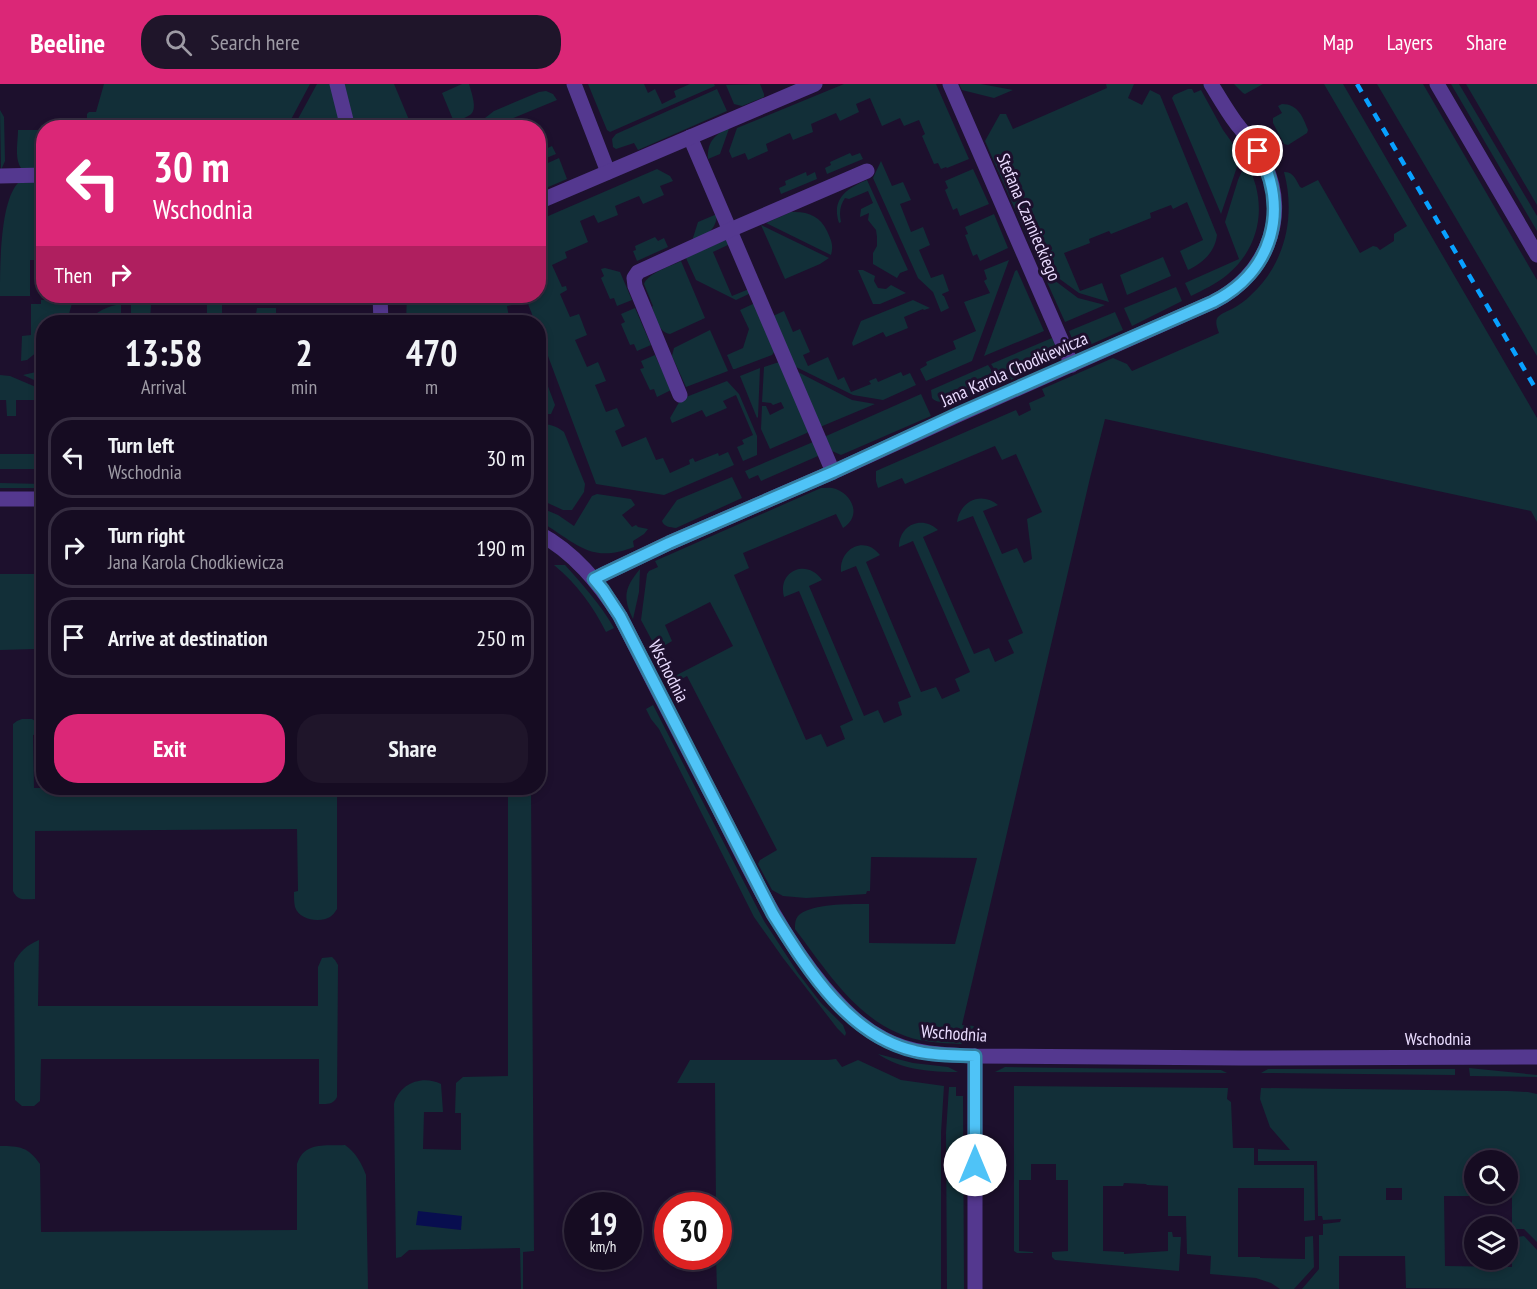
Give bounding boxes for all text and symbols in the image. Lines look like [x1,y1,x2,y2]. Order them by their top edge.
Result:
search box [141,15,561,69]
text: Beeline [30,24,105,61]
icon: search [162,26,195,59]
text: Search here [210,28,300,56]
text: Map [1323,29,1354,56]
text: Layers [1387,29,1433,56]
text: Share [1466,29,1507,56]
pin [1232,125,1283,176]
icon: arrive [1241,134,1274,167]
text: 30 m [153,139,230,194]
icon: left [54,144,132,222]
street label: Stefana Czarnieckiego [992,150,1066,285]
text: Wschodnia [153,192,253,226]
icon: right [104,258,137,291]
text: Then [54,261,92,289]
street label: Jana Karola Chodkiewicza [936,326,1091,412]
text: 13:58 [125,329,202,376]
text: 2 [295,329,313,376]
text: 470 [406,329,457,376]
text: Arrival [141,374,186,400]
text: min [291,374,317,400]
text: m [425,374,438,400]
text: Turn left [108,431,174,459]
icon: left [57,441,90,474]
text: 30 m [486,444,525,472]
text: Wschodnia [108,459,182,485]
text: Turn right [108,521,185,549]
icon: right [57,531,90,564]
text: 190 m [476,534,525,562]
text: Jana Karola Chodkiewicza [108,549,284,575]
icon: arrive [57,621,90,654]
text: Arrive at destination [108,624,268,652]
text: 250 m [476,624,525,652]
street label: Wschodnia [644,636,694,706]
button: Exit [54,714,285,783]
button: Share [297,714,528,783]
street label: Wschodnia [920,1019,988,1047]
street label: Wschodnia [1405,1027,1471,1050]
position arrow [943,1133,1007,1197]
map controls [1464,1150,1518,1270]
button: search [1464,1150,1518,1204]
speed limit sign: 30 [654,1192,732,1270]
text: 19 [589,1204,617,1243]
button: layers [1464,1216,1518,1270]
text: km/h [590,1237,616,1256]

